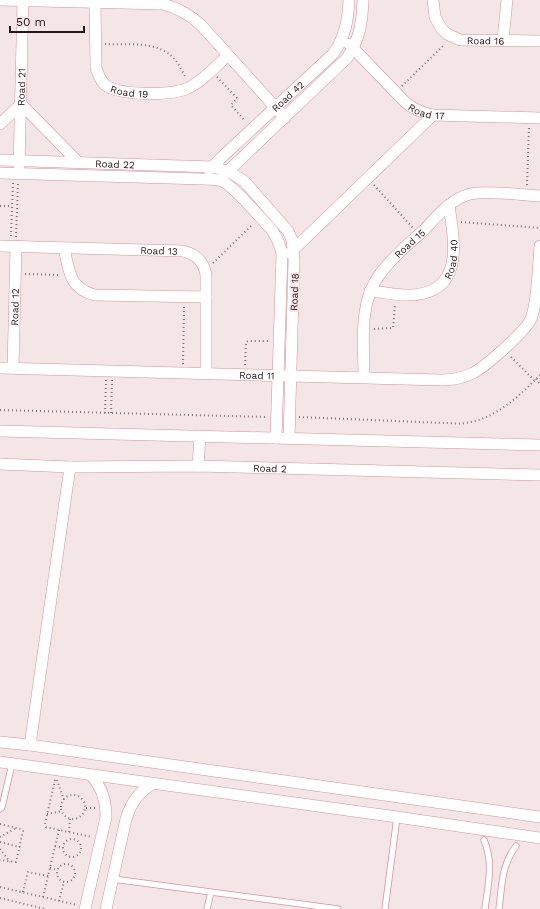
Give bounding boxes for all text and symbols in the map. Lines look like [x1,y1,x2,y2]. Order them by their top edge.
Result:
scale bar [10,8,84,34]
text: 50 m [16,15,46,29]
street label: Road 16 [467,35,504,47]
street label: Road 21 [15,68,27,106]
street label: Road 42 [270,79,306,114]
street label: Road 19 [109,83,148,100]
street label: Road 17 [406,101,445,121]
street label: Road 22 [95,158,135,170]
street label: Road 15 [392,227,428,260]
street label: Road 40 [442,239,460,281]
street label: Road 13 [140,245,178,257]
street label: Road 18 [288,273,301,311]
street label: Road 12 [9,288,21,326]
street label: Road 11 [239,370,275,381]
street label: Road 2 [253,462,287,474]

